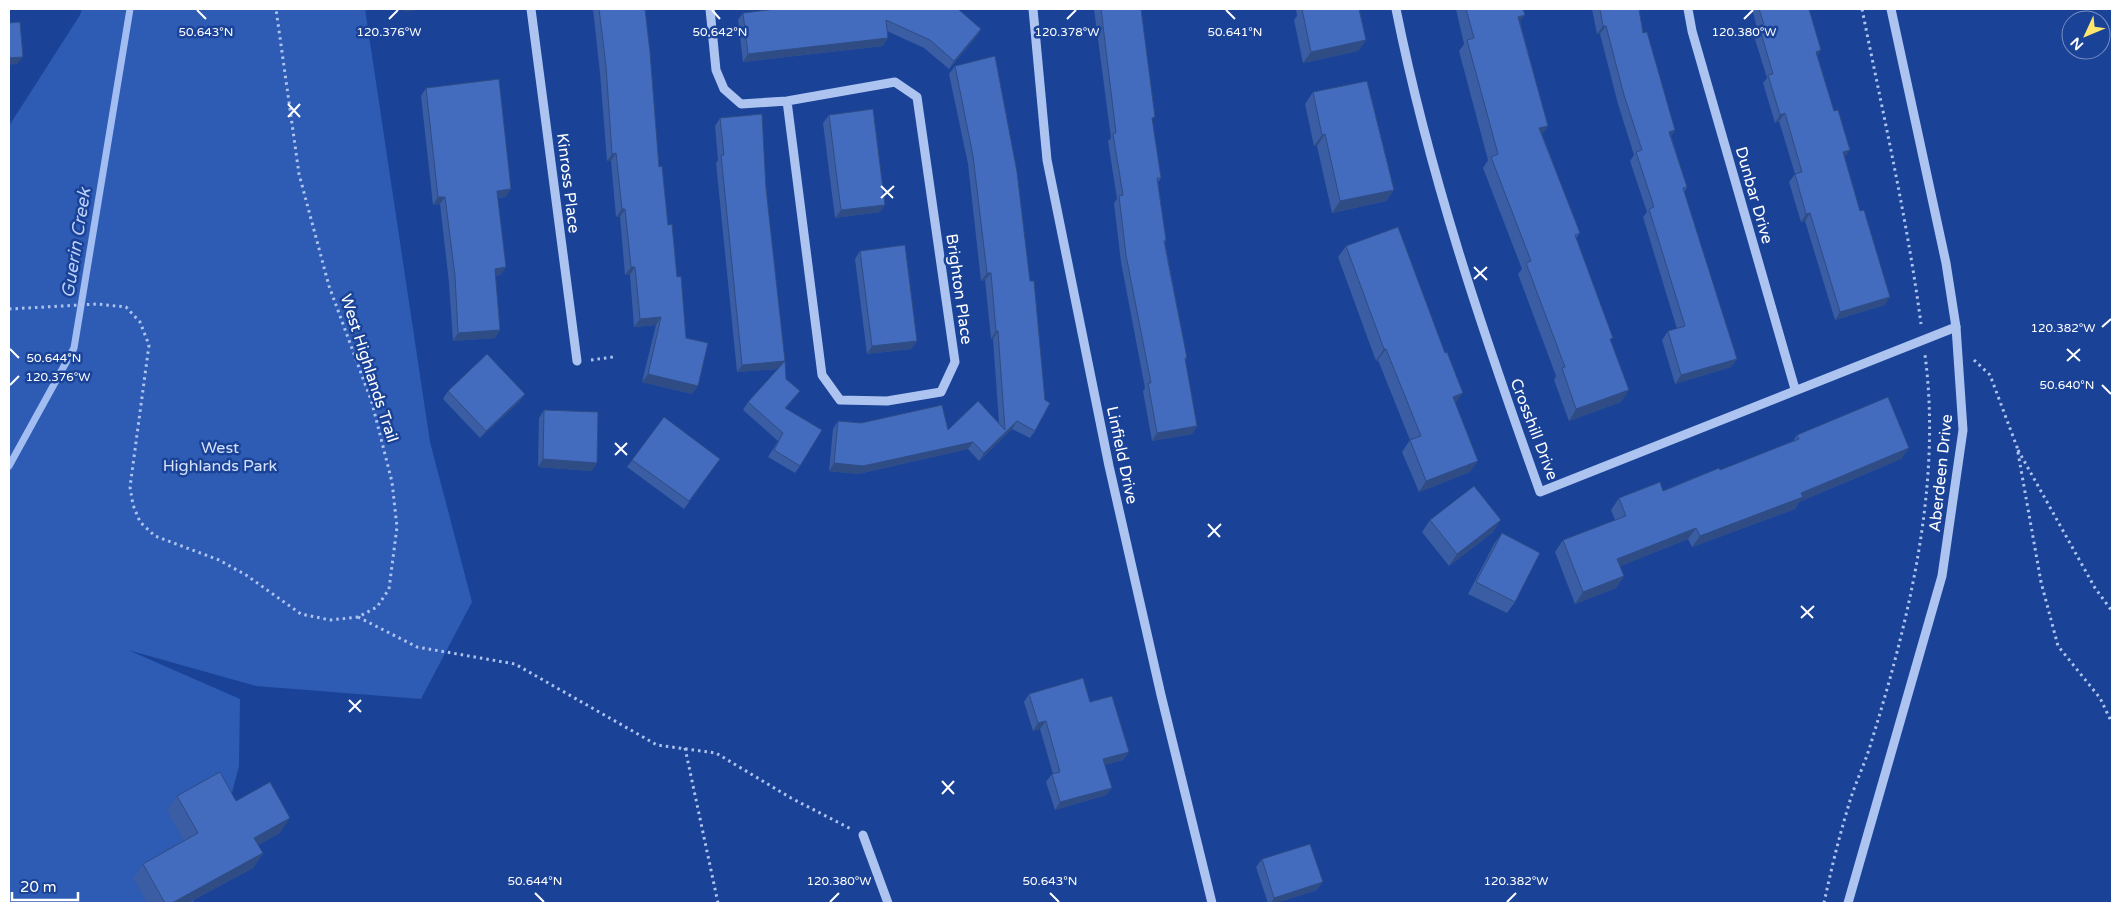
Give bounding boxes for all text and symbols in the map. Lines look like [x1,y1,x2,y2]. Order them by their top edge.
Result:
north arrow [2061,10,2111,60]
text: 50.643°N [179,25,233,39]
text: 120.376°W [357,25,421,39]
text: 50.642°N [693,25,747,39]
text: 120.378°W [1034,25,1100,39]
text: 50.641°N [1208,25,1262,39]
text: 120.380°W [1711,25,1777,39]
text: N [2067,34,2087,54]
street label: Kinross Place [552,132,584,234]
street label: Dunbar Drive [1731,144,1777,246]
water label: Guerin Creek [56,185,96,300]
street label: Brighton Place [941,233,977,346]
street label: West Highlands Trail [336,292,402,445]
text: 120.382°W [2030,321,2096,335]
text: 50.644°N [27,351,81,365]
text: 120.376°W [26,370,90,384]
street label: Crosshill Drive [1506,376,1563,483]
text: 50.640°N [2040,378,2094,392]
street label: Linfield Drive [1102,404,1142,506]
street label: Aberdeen Drive [1925,413,1957,533]
park label: West Highlands Park [163,438,278,476]
scale bar [12,870,79,902]
text: 50.644°N [508,874,562,888]
text: 120.380°W [806,874,872,888]
text: 50.643°N [1023,874,1077,888]
text: 120.382°W [1483,874,1549,888]
text: 20 m [20,878,57,896]

